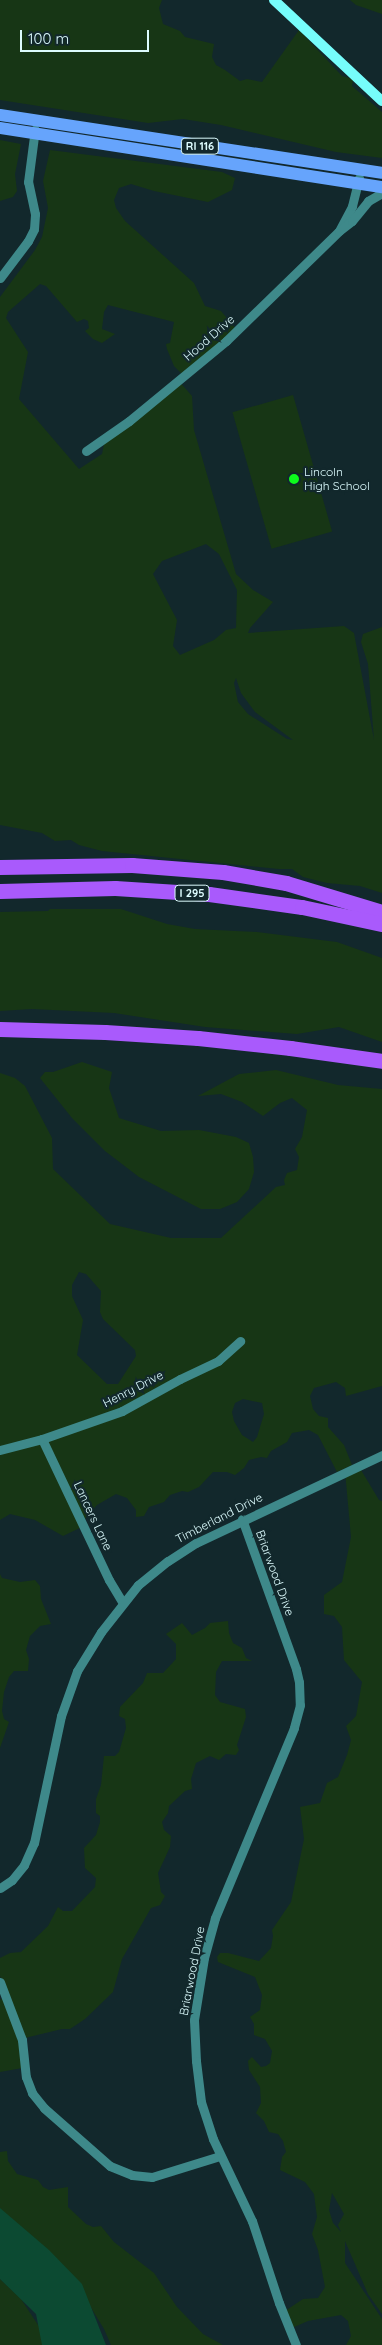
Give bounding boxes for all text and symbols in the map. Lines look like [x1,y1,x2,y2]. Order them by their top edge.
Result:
scale bar [22,20,151,52]
text: 100 m [28,29,69,48]
road number: RI 116 [180,138,220,154]
street label: Hood Drive [181,312,237,364]
place label: Lincoln High School [304,465,370,493]
marker: Lincoln High School [288,473,300,485]
road number: I 295 [174,884,210,901]
street label: Henry Drive [100,1368,166,1410]
street label: Lancers Lane [71,1479,115,1553]
street label: Timberland Drive [173,1490,265,1546]
street label: Briarwood Drive [253,1528,297,1618]
street label: Briarwood Drive [176,1925,208,2017]

